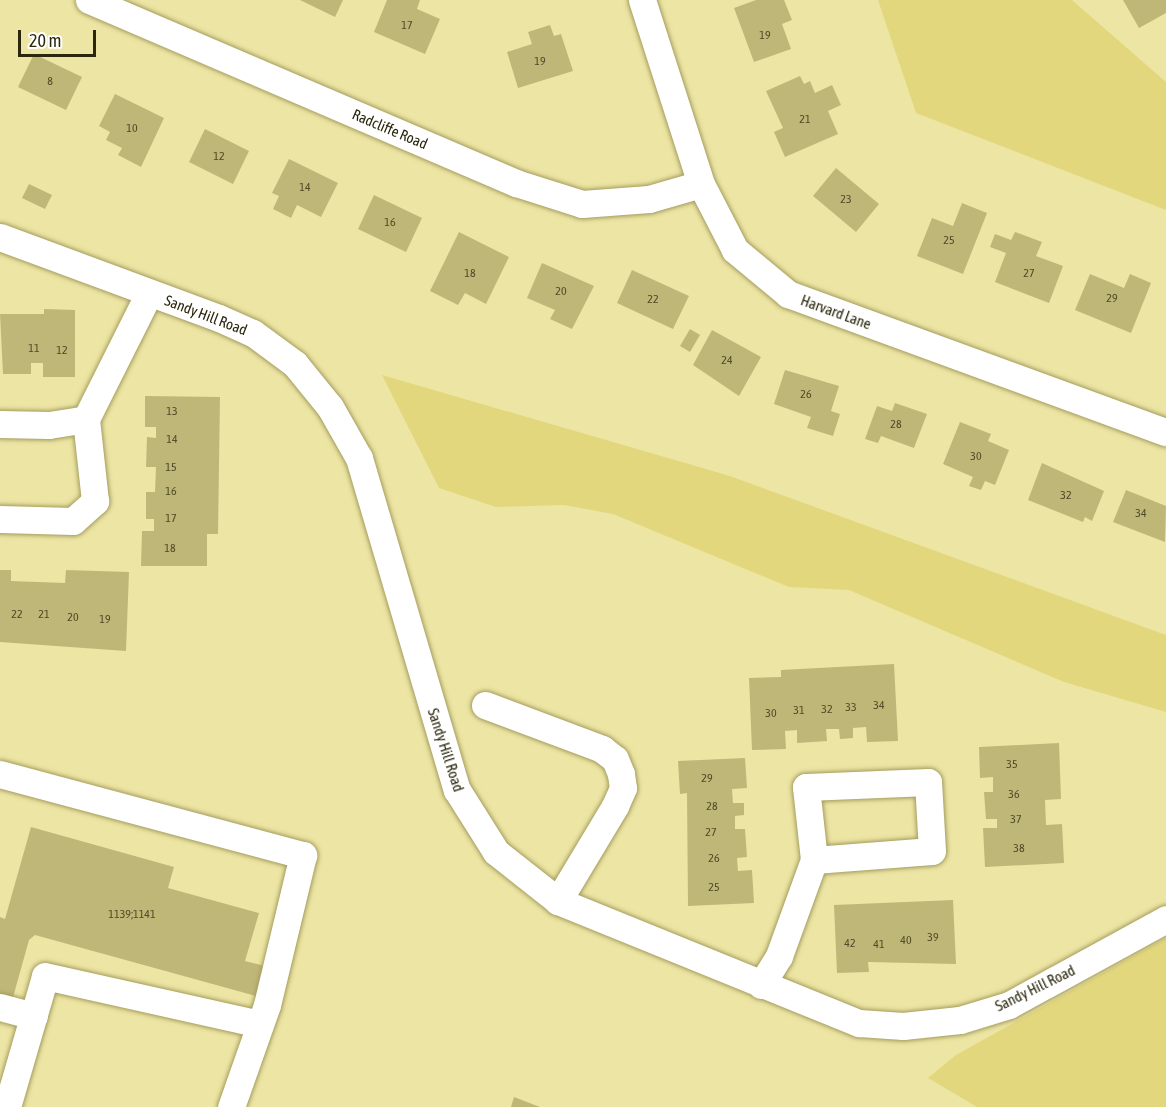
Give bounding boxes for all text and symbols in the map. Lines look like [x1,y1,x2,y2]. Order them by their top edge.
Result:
scale bar [21,18,99,56]
house number: 17 [401,19,413,33]
house number: 19 [759,29,771,43]
text: 20 m [29,30,61,51]
house number: 19 [534,55,546,69]
house number: 8 [47,75,53,89]
street label: Radcliffe Road [350,105,430,153]
house number: 21 [799,113,811,127]
house number: 10 [126,122,138,136]
house number: 12 [213,150,225,164]
house number: 14 [299,181,311,195]
house number: 23 [840,193,852,207]
house number: 16 [384,216,396,230]
house number: 25 [943,234,955,248]
house number: 18 [464,267,476,281]
house number: 27 [1023,267,1035,281]
house number: 20 [555,285,567,299]
street label: Sandy Hill Road [162,291,250,339]
street label: Harvard Lane [798,291,874,333]
house number: 29 [1106,292,1118,306]
house number: 22 [647,293,659,307]
house number: 11 [28,342,40,356]
house number: 12 [56,344,68,358]
house number: 24 [721,354,733,368]
house number: 26 [800,388,812,402]
house number: 13 [166,405,178,419]
house number: 28 [890,418,902,432]
house number: 14 [166,433,178,447]
house number: 30 [970,450,982,464]
house number: 15 [165,461,177,475]
house number: 16 [165,485,177,499]
house number: 32 [1060,489,1072,503]
house number: 34 [1135,507,1147,521]
house number: 17 [165,512,177,526]
house number: 18 [164,542,176,556]
house number: 22 [11,608,23,622]
house number: 21 [38,608,50,622]
house number: 20 [67,611,79,625]
house number: 19 [99,613,111,627]
house number: 34 [873,699,885,713]
house number: 33 [845,701,857,715]
house number: 32 [821,703,833,717]
house number: 31 [793,704,805,718]
street label: Sandy Hill Road [424,706,468,794]
house number: 30 [765,707,777,721]
house number: 35 [1006,758,1018,772]
house number: 29 [701,772,713,786]
house number: 36 [1008,788,1020,802]
house number: 28 [706,800,718,814]
house number: 37 [1010,813,1022,827]
house number: 27 [705,826,717,840]
house number: 38 [1013,842,1025,856]
house number: 26 [708,852,720,866]
house number: 25 [708,881,720,895]
house number: 1139;1141 [108,908,156,922]
house number: 39 [927,931,939,945]
house number: 40 [900,934,912,948]
house number: 42 [844,937,856,951]
house number: 41 [873,938,885,952]
street label: Sandy Hill Road [992,961,1078,1015]

